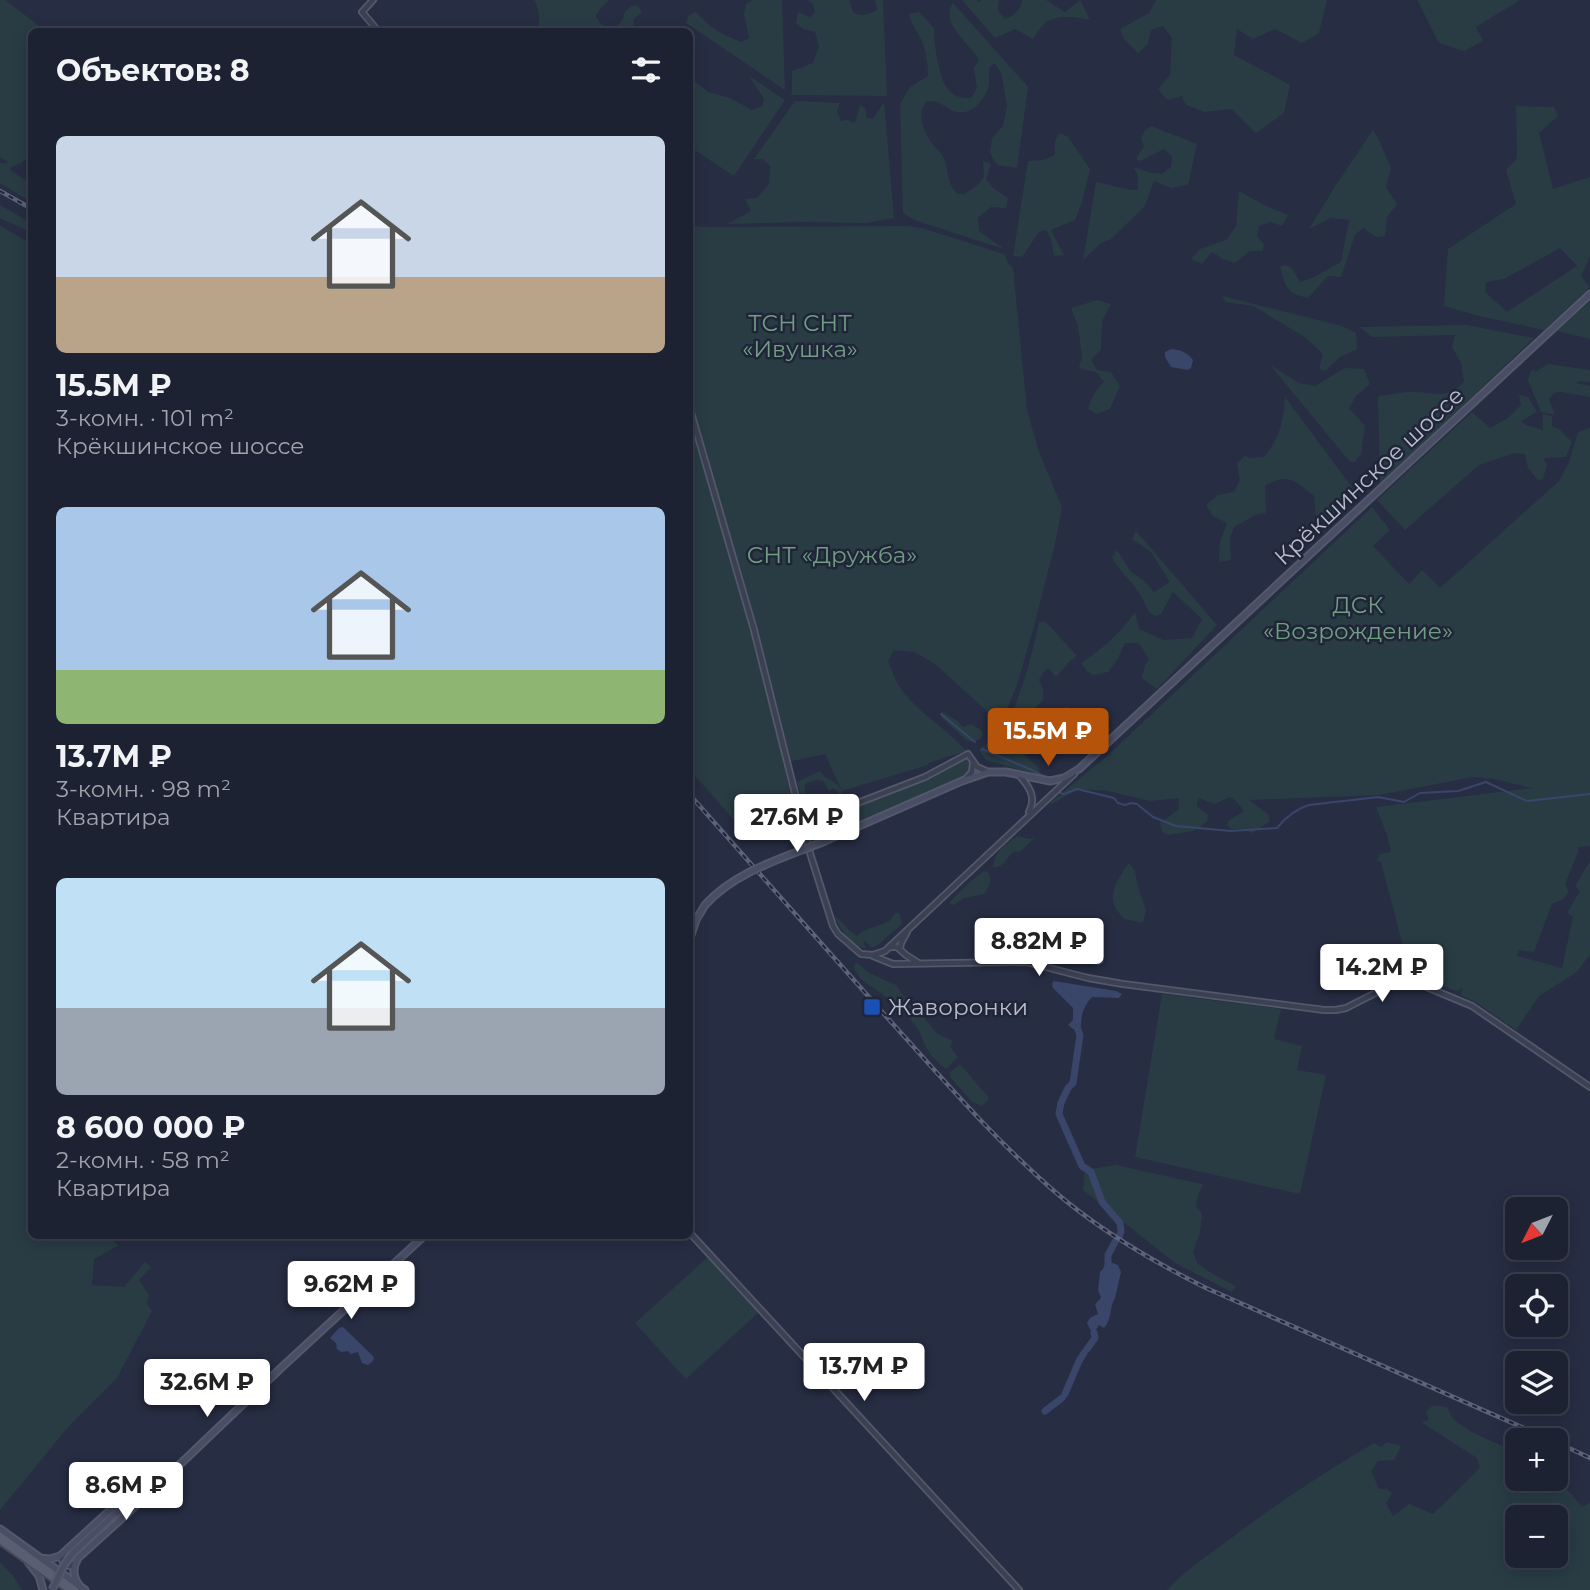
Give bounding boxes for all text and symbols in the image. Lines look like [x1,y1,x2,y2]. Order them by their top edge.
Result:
icon: filters [627,51,665,89]
text: Объектов: 8 [56,52,250,89]
icon: home [298,181,424,307]
park label: ТСН СНТ «Ивушка» [742,309,858,363]
text: 15.5M ₽ [56,367,172,404]
street label: Крёкшинское шоссе [1269,381,1469,571]
text: 3-комн. · 101 m² [56,404,234,432]
text: Крёкшинское шоссе [56,432,304,460]
park label: СНТ «Дружба» [747,541,917,569]
icon: home [298,552,424,678]
park label: ДСК «Возрождение» [1263,591,1453,645]
pin: 15.5M ₽ [983,708,1113,768]
text: 15.5M ₽ [1004,717,1092,745]
text: 13.7M ₽ [56,738,172,775]
text: 3-комн. · 98 m² [56,775,231,803]
pin: 27.6M ₽ [732,794,862,854]
text: Квартира [56,803,170,831]
text: 27.6M ₽ [750,803,844,831]
pin: 8.82M ₽ [974,918,1104,978]
icon: home [298,923,424,1049]
text: 8.82M ₽ [991,927,1087,955]
pin: 14.2M ₽ [1317,944,1447,1004]
text: 14.2M ₽ [1336,953,1428,981]
place label: Жаворонки [888,993,1028,1021]
marker: Жаворонки [862,997,882,1017]
text: 8 600 000 ₽ [56,1109,246,1146]
text: 2-комн. · 58 m² [56,1146,230,1174]
text: Квартира [56,1174,170,1202]
north arrow [1505,1197,1568,1260]
map controls [1505,1197,1568,1568]
pin: 9.62M ₽ [286,1262,416,1321]
text: 9.62M ₽ [304,1270,398,1298]
button: locate [1505,1274,1568,1337]
pin: 13.7M ₽ [799,1344,929,1403]
button: layers [1505,1351,1568,1414]
text: 13.7M ₽ [820,1352,908,1380]
pin: 32.6M ₽ [142,1360,272,1419]
text: 32.6M ₽ [160,1368,254,1396]
button: + [1505,1428,1568,1491]
pin: 8.6M ₽ [69,1462,183,1522]
text: 8.6M ₽ [85,1471,167,1499]
button: − [1505,1505,1568,1568]

